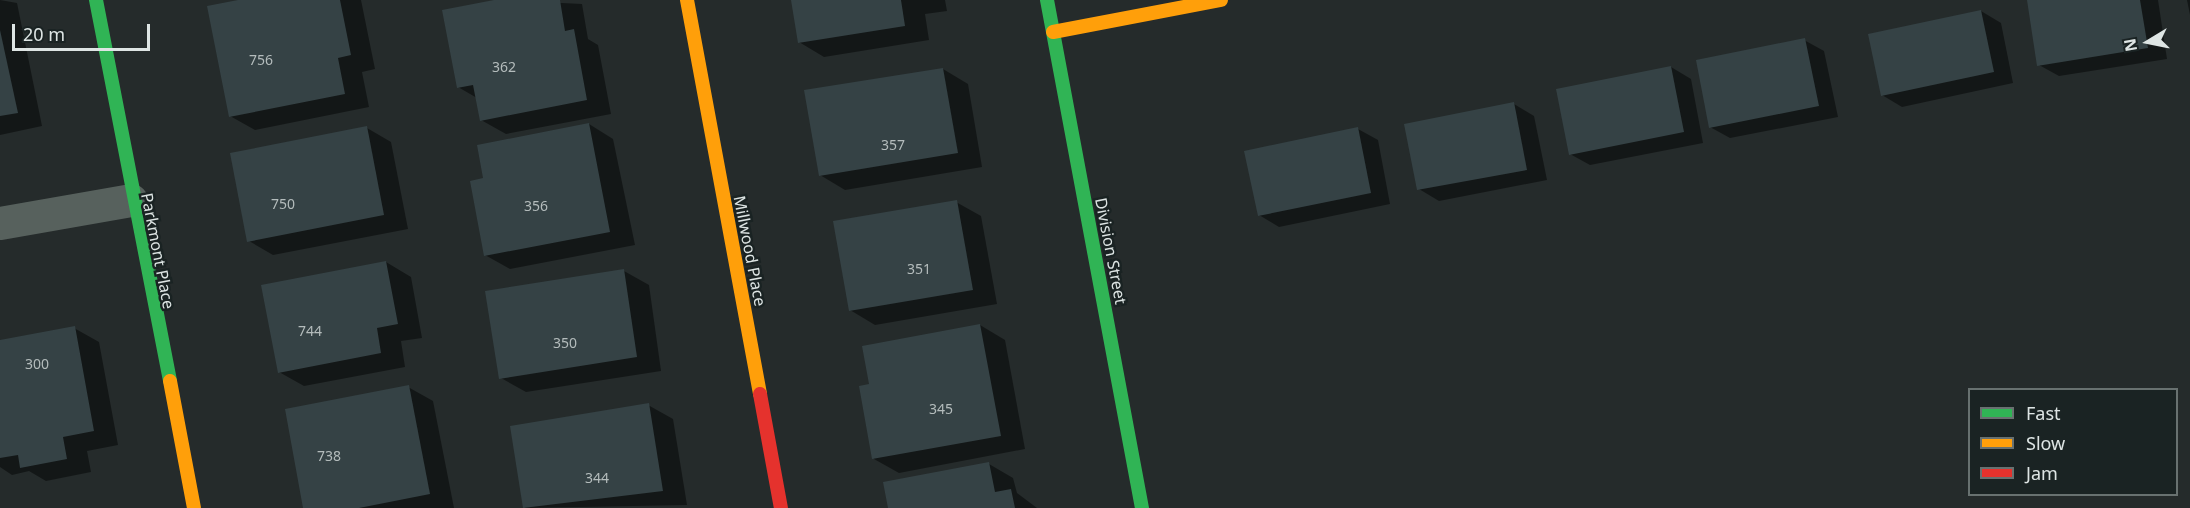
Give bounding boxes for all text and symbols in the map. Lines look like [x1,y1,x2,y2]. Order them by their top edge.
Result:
scale bar [15,12,153,50]
north arrow [2118,12,2178,72]
text: 20 m [23,22,65,46]
text: N [2118,37,2142,53]
house number: 756 [249,52,273,68]
house number: 362 [492,59,516,75]
house number: 357 [881,137,905,153]
street label: Parkmont Place [137,191,179,311]
street label: Millwood Place [730,194,770,308]
house number: 750 [271,196,295,212]
street label: Division Street [1091,196,1131,306]
house number: 356 [524,198,548,214]
house number: 351 [907,261,931,277]
house number: 744 [298,323,322,339]
house number: 350 [553,335,577,351]
house number: 300 [25,356,49,372]
legend [1968,388,2178,496]
house number: 345 [929,401,953,417]
text: Fast [2026,401,2061,425]
text: Slow [2026,431,2065,455]
house number: 738 [317,448,341,464]
text: Jam [2026,461,2058,485]
house number: 344 [585,470,609,486]

